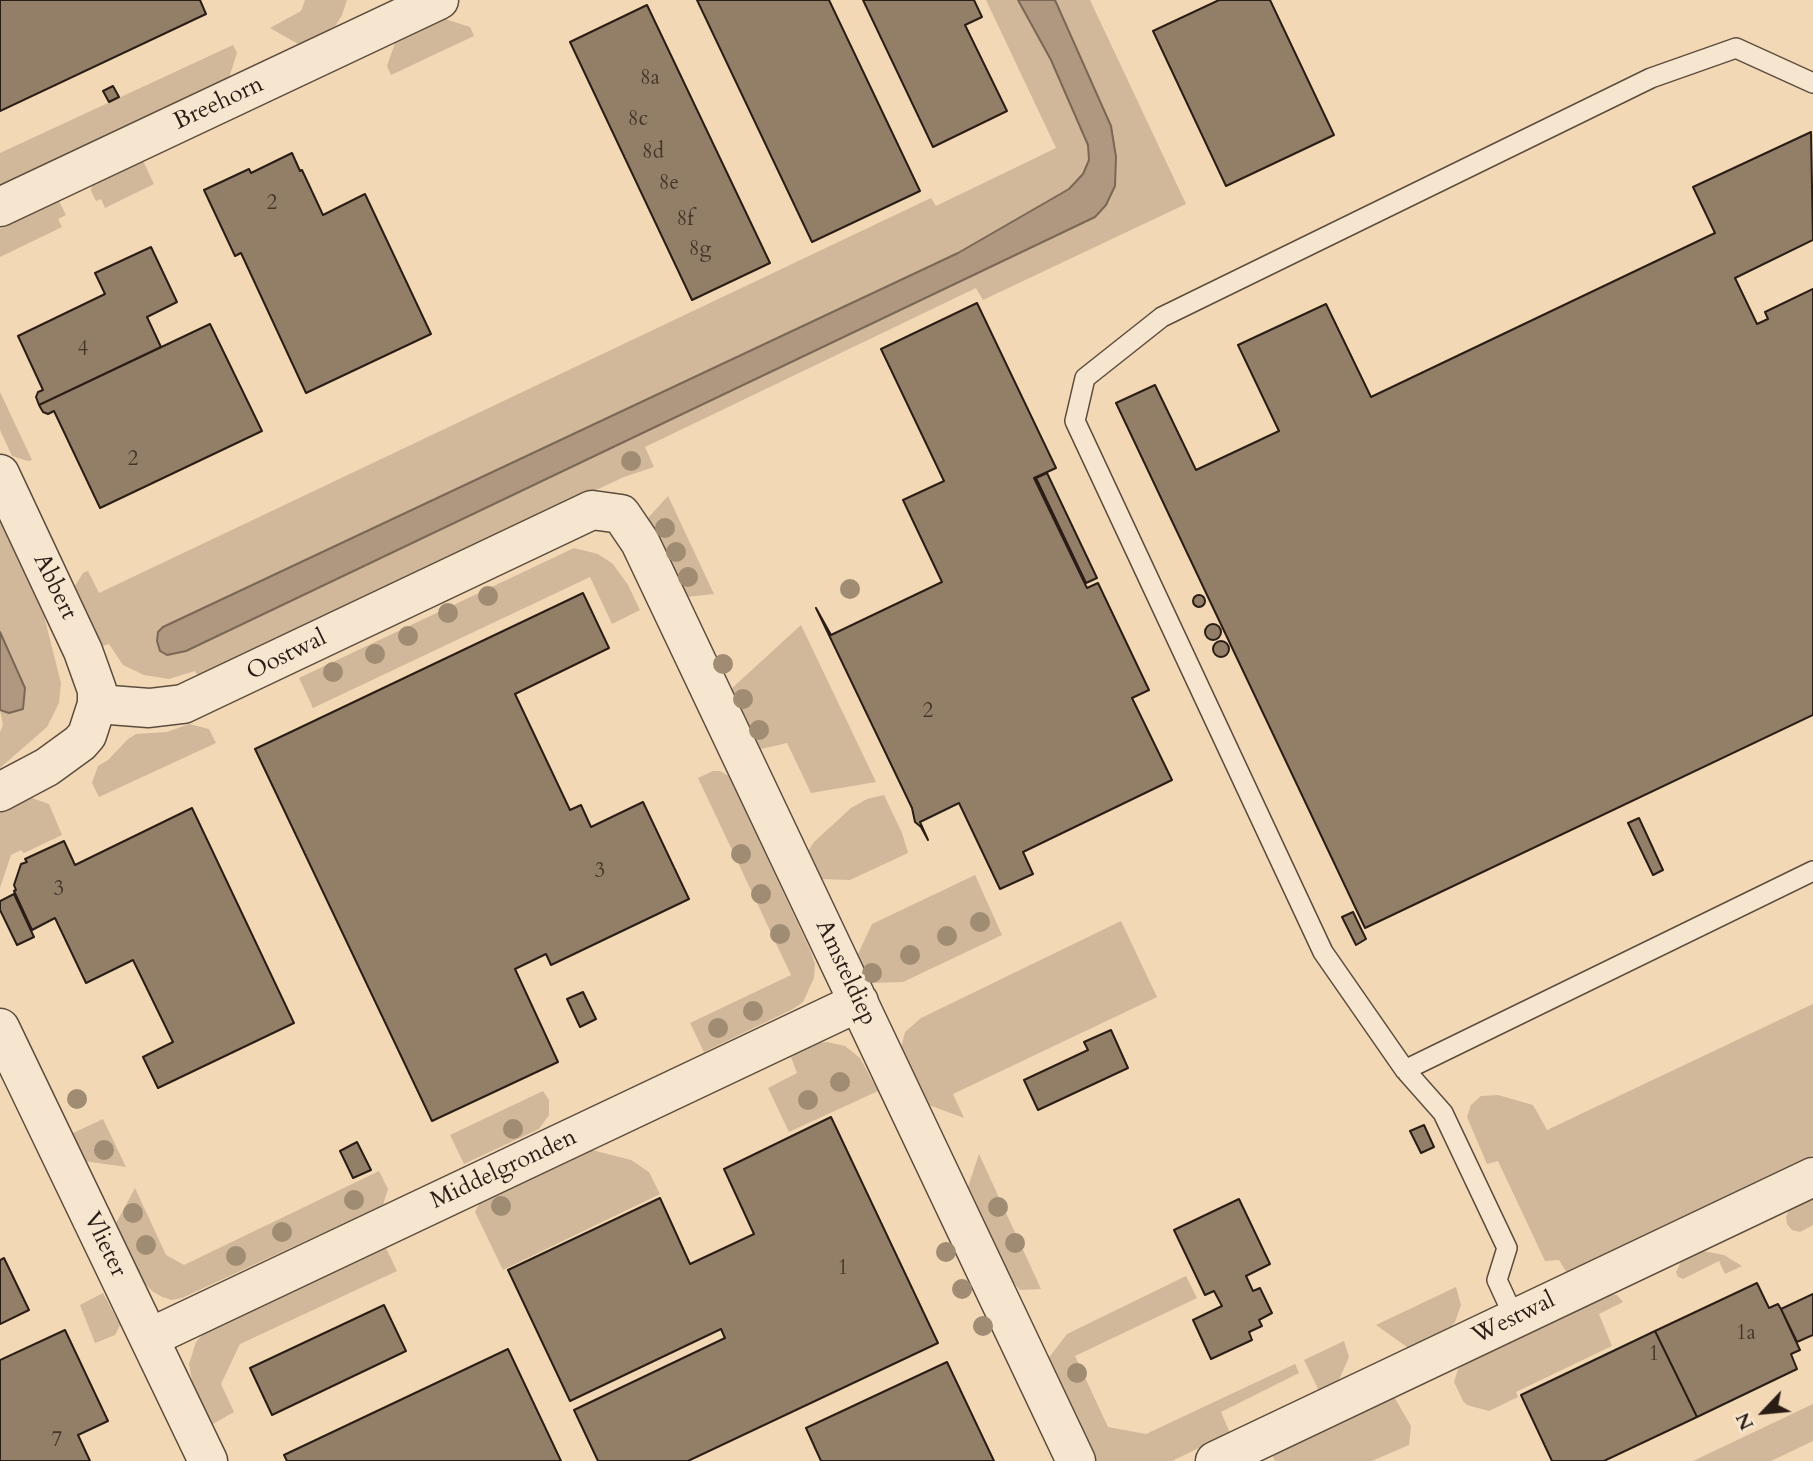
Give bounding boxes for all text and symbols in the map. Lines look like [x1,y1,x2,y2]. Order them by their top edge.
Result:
house number: 8a [640,66,660,92]
street label: Breehorn [170,71,268,137]
house number: 8c [628,107,648,133]
house number: 8d [642,140,664,166]
house number: 8e [659,171,679,197]
house number: 2 [267,191,277,217]
house number: 8f [676,207,694,233]
house number: 8g [689,237,711,263]
house number: 4 [78,337,88,363]
house number: 2 [128,447,138,473]
street label: Abbert [26,549,82,625]
street label: Oostwal [242,624,332,688]
house number: 2 [923,699,933,725]
house number: 3 [595,859,605,885]
house number: 3 [54,877,64,903]
street label: Amsteldiep [808,916,882,1030]
street label: Middelgronden [426,1124,582,1216]
street label: Vlieter [76,1208,132,1282]
house number: 1 [838,1256,848,1282]
street label: Westwal [1468,1287,1560,1351]
house number: 1a [1736,1321,1756,1347]
house number: 1 [1649,1342,1659,1368]
north arrow [1729,1377,1799,1447]
text: N [1730,1408,1760,1434]
house number: 7 [52,1428,62,1454]

